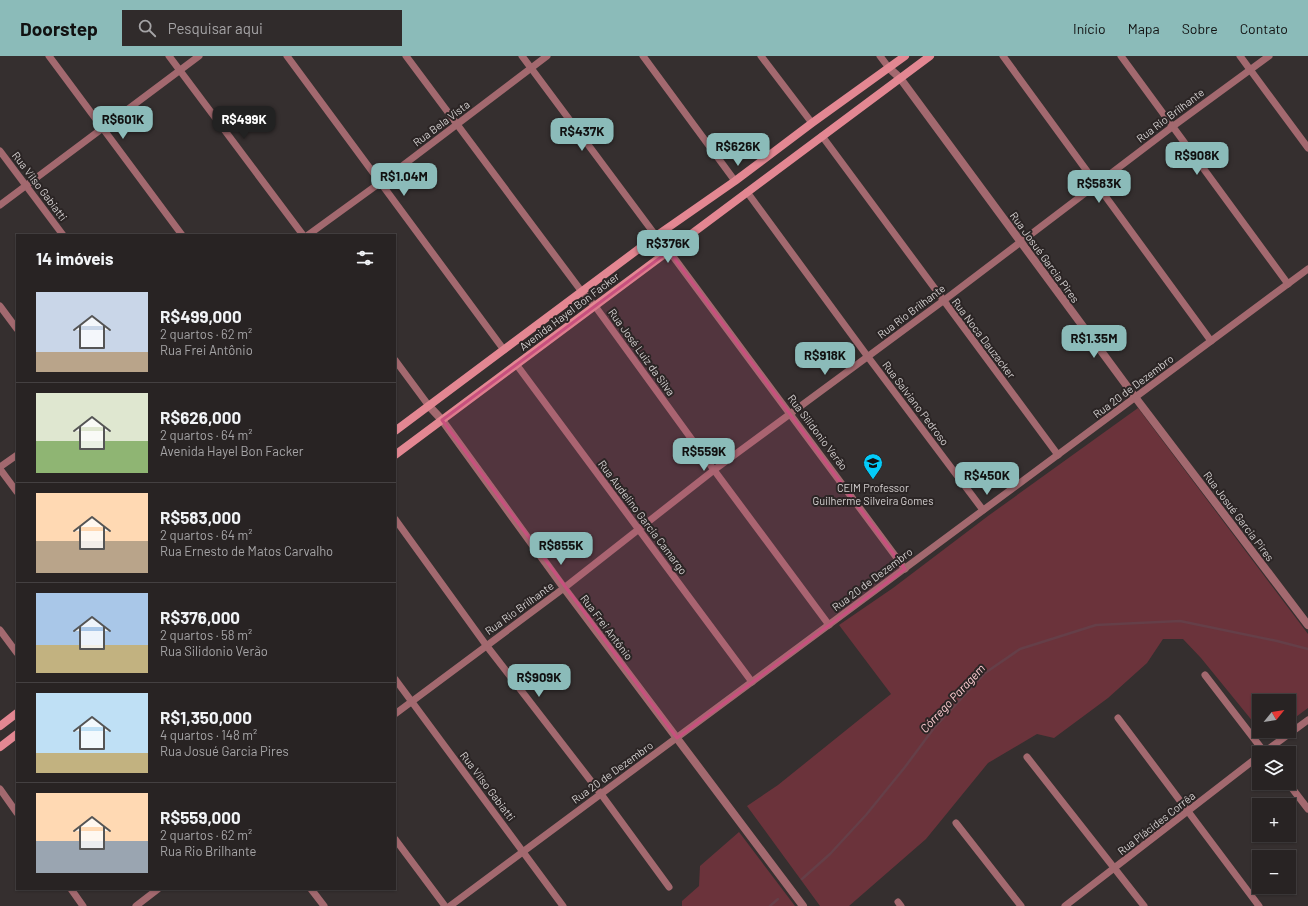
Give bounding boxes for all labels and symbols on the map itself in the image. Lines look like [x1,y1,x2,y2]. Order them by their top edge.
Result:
street label: Rua Rio Brilhante [1134,85,1207,145]
street label: Rua Bela Vista [410,97,472,149]
pin: R$601K [90,106,156,140]
pin: R$499K [211,106,277,140]
pin: R$437K [549,118,615,152]
pin: R$626K [705,133,771,167]
pin: R$908K [1164,142,1230,176]
street label: Rua Vilso Gabiatti [10,149,70,223]
pin: R$1.04M [367,163,441,197]
pin: R$583K [1066,170,1132,204]
street label: Rua Josué Garcia Pires [1008,209,1082,305]
pin: R$376K [635,230,701,264]
street label: Avenida Hayel Bon Facker [517,269,621,353]
street label: Rua Rio Brilhante [875,281,948,341]
street label: Rua Noca Dauzacker [950,295,1018,381]
street label: Rua José Luiz da Silva [606,306,678,398]
pin: R$1.35M [1057,325,1131,359]
pin: R$918K [792,342,858,376]
street label: Rua 20 de Dezembro [1090,352,1176,420]
street label: Rua Salviano Pedroso [880,358,952,448]
street label: Rua Silidonio Verão [785,392,851,472]
pin: R$559K [671,438,737,472]
school or university icon: CEIM Professor Guilherme Silveira Gomes [862,452,884,480]
street label: Rua Audelino Garcia Camargo [596,457,690,577]
pin: R$450K [954,462,1020,496]
street label: Rua Josué Garcia Pires [1201,469,1277,563]
place label: CEIM Professor Guilherme Silveira Gomes [813,481,933,507]
pin: R$855K [528,532,594,566]
street label: Rua 20 de Dezembro [829,545,915,613]
street label: Rua Rio Brilhante [482,579,556,637]
street label: Rua Frei Antônio [578,592,636,662]
water label: Córrego Paragem [917,661,988,735]
pin: R$909K [506,664,572,698]
north arrow [1252,694,1296,738]
street label: Rua 20 de Dezembro [569,738,655,806]
street label: Rua Vilso Gabiatti [458,749,518,823]
street label: Rua Plácides Corrêa [1115,789,1197,857]

